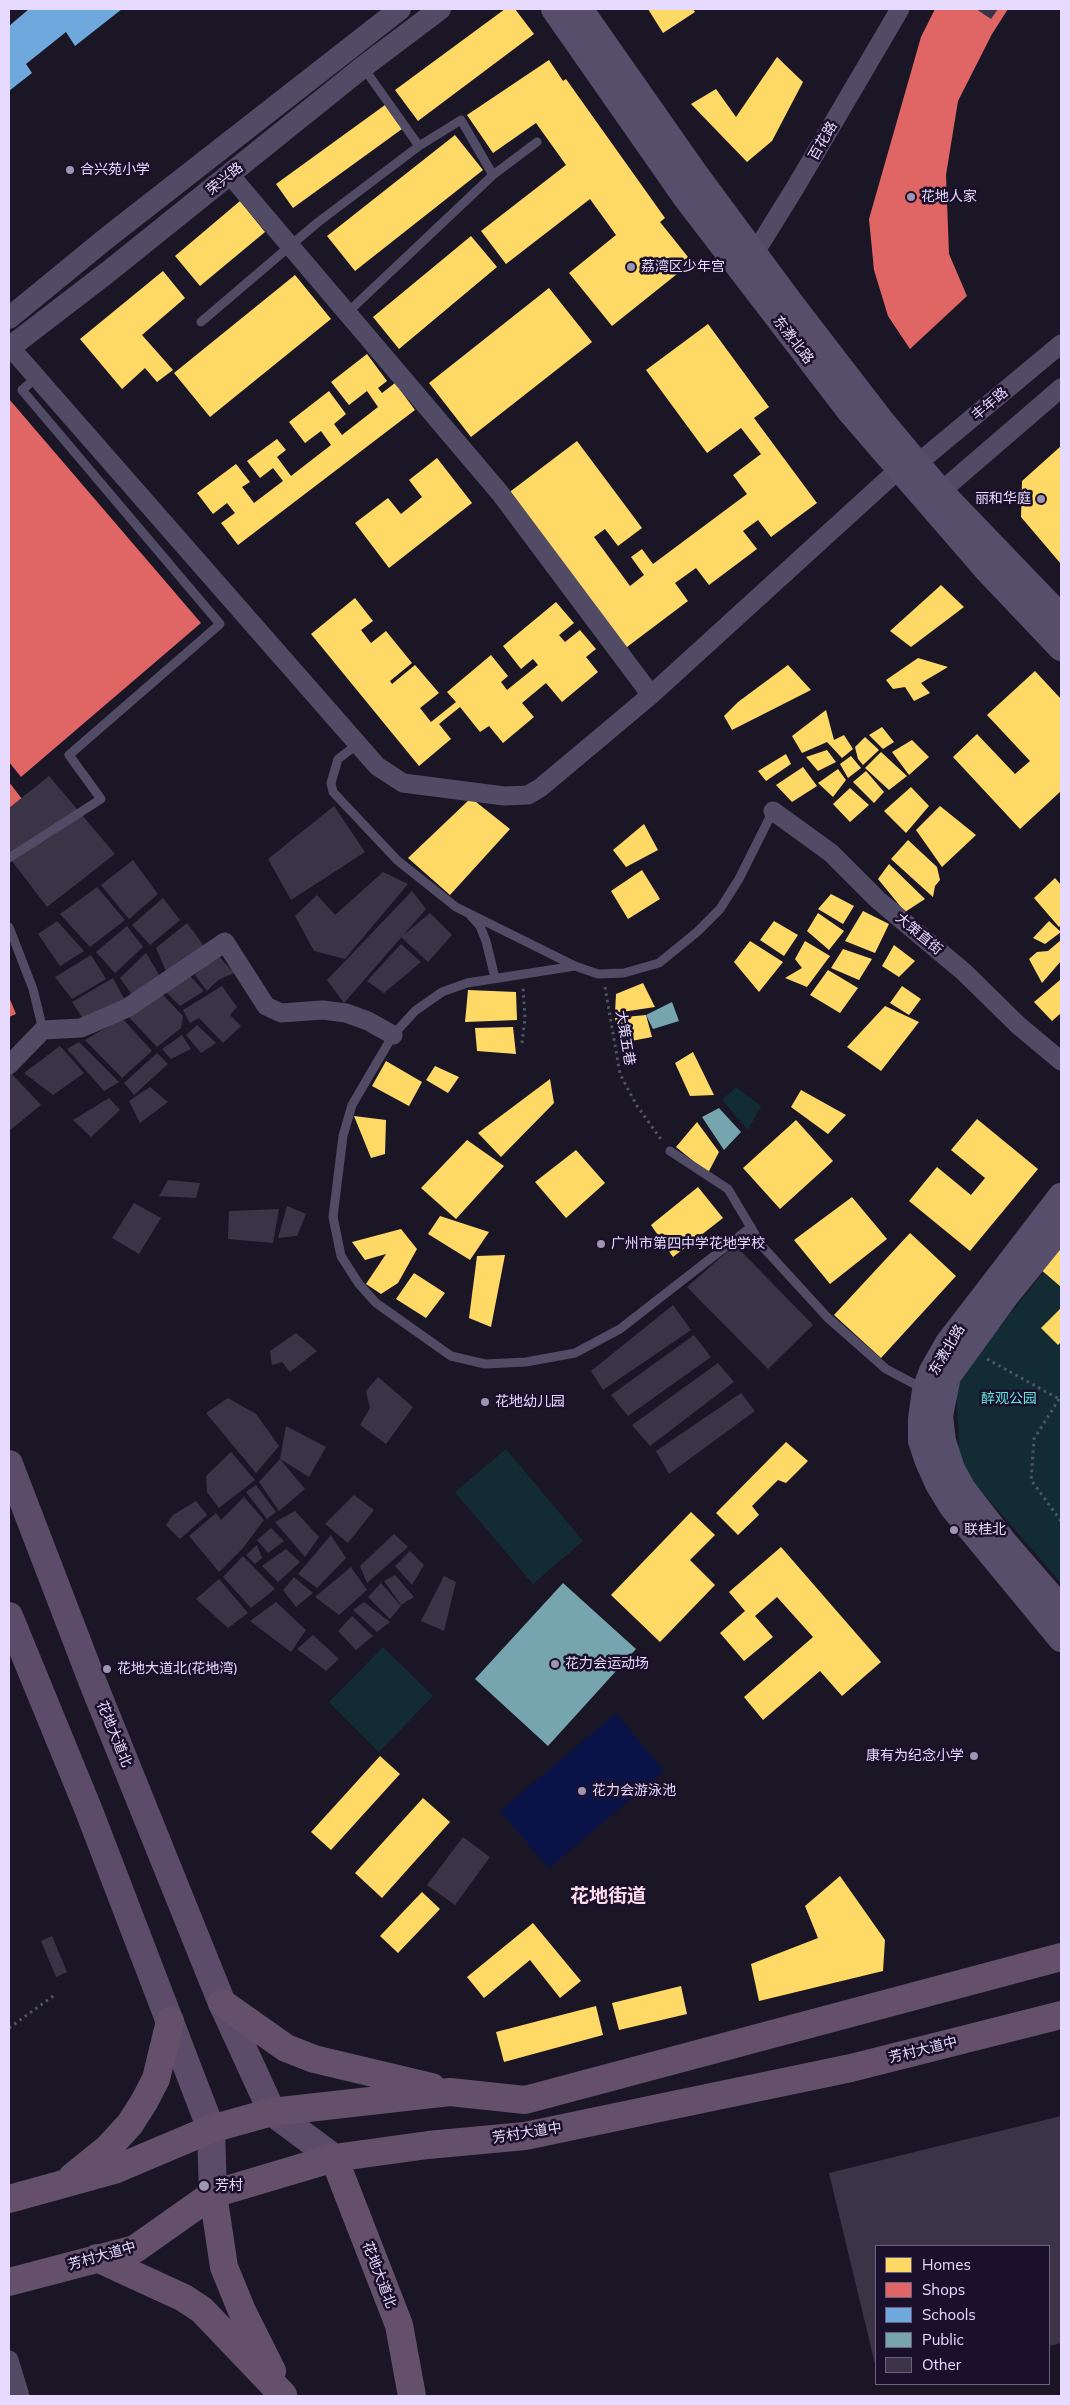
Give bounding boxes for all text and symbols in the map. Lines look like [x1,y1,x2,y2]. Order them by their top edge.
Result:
street label: 百花路 [805,119,841,163]
street label: 荣兴路 [203,159,247,199]
place label: 合兴苑小学 [80,162,150,178]
marker: 合兴苑小学 [64,164,76,176]
place label: 花地人家 [921,189,977,205]
marker: 花地人家 [905,191,917,203]
place label: 荔湾区少年宫 [641,259,725,275]
marker: 荔湾区少年宫 [625,261,637,273]
street label: 东漖北路 [769,313,817,367]
street label: 丰年路 [969,384,1011,424]
place label: 丽和华庭 [975,491,1031,507]
marker: 丽和华庭 [1035,493,1047,505]
street label: 大策直街 [892,910,946,958]
street label: 大策五巷 [612,1009,638,1067]
place label: 广州市第四中学花地学校 [611,1236,765,1252]
marker: 广州市第四中学花地学校 [595,1238,607,1250]
street label: 东漖北路 [925,1322,969,1378]
park label: 醉观公园 [981,1391,1037,1407]
place label: 花地幼儿园 [495,1394,565,1410]
marker: 花地幼儿园 [479,1396,491,1408]
place label: 联桂北 [964,1522,1006,1538]
marker: 联桂北 [948,1524,960,1536]
place label: 花力会运动场 [565,1656,649,1672]
marker: 花力会运动场 [549,1658,561,1670]
place label: 花地大道北(花地湾) [117,1661,238,1677]
marker: 花地大道北(花地湾) [101,1663,113,1675]
street label: 花地大道北 [93,1698,135,1770]
place label: 康有为纪念小学 [866,1748,964,1764]
marker: 康有为纪念小学 [968,1750,980,1762]
place label: 花力会游泳池 [592,1783,676,1799]
marker: 花力会游泳池 [576,1785,588,1797]
district label: 花地街道 [570,1885,646,1907]
street label: 芳村大道中 [887,2033,959,2067]
street label: 芳村大道中 [491,2119,563,2147]
place label: 芳村 [215,2178,243,2194]
marker: 芳村 [197,2179,211,2193]
street label: 芳村大道中 [66,2238,138,2274]
street label: 花地大道北 [359,2239,399,2311]
legend [875,2245,1050,2385]
text: Homes [922,2255,971,2274]
text: Shops [922,2280,965,2299]
text: Schools [922,2305,976,2324]
text: Public [922,2330,964,2349]
text: Other [922,2355,961,2374]

